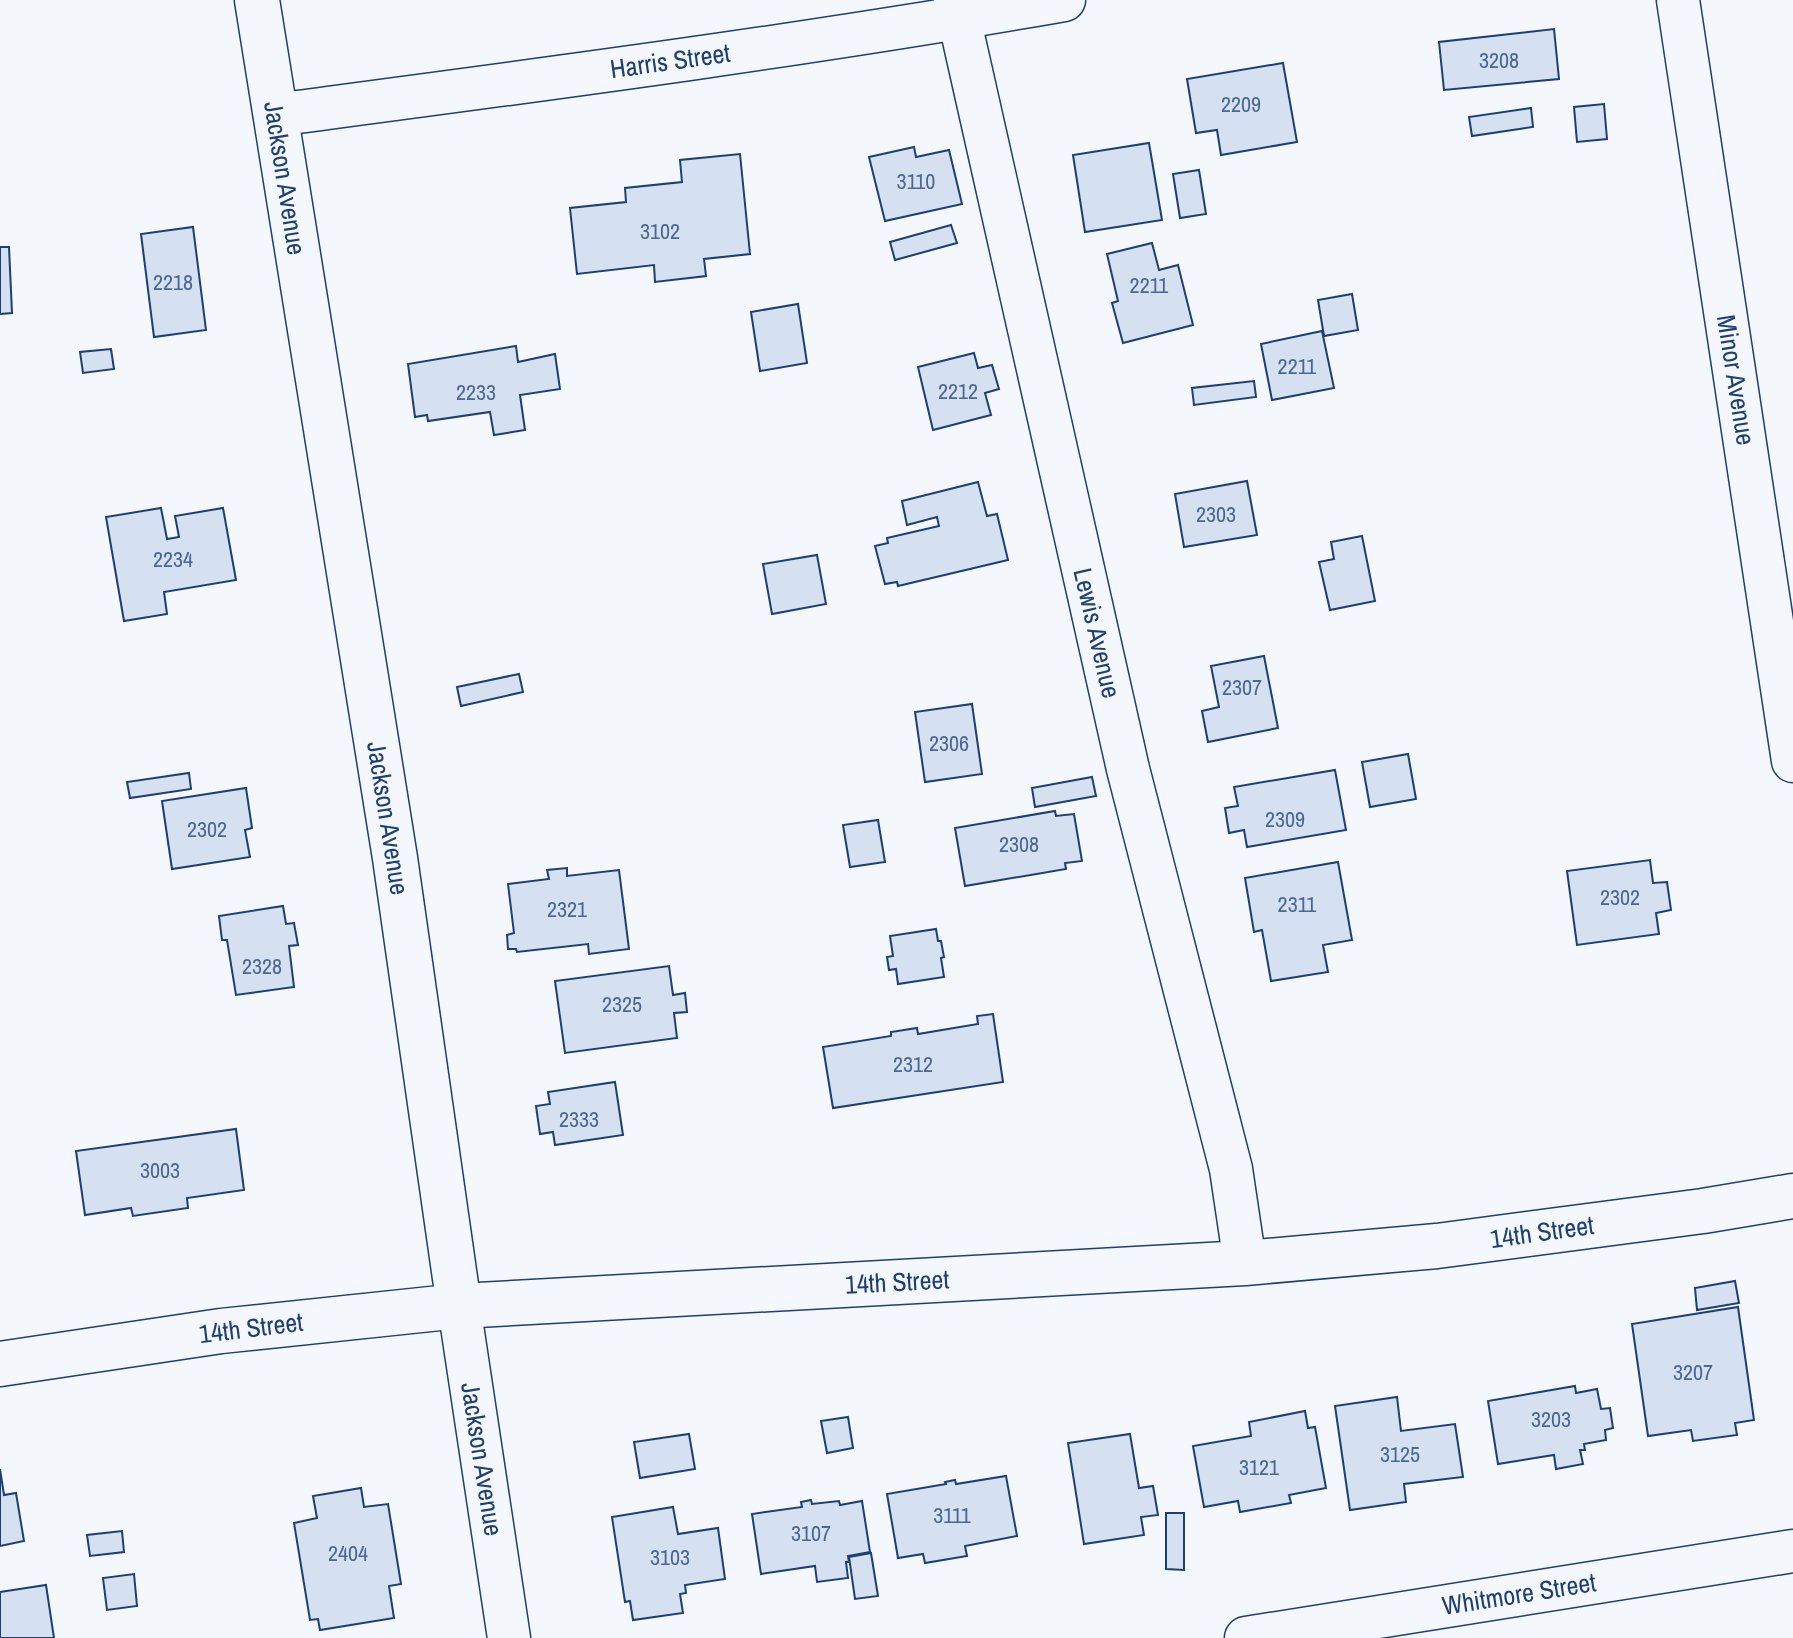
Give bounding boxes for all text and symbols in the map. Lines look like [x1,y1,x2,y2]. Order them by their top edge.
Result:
street label: Harris Street [608,35,732,86]
house number: 3208 [1479,45,1519,75]
house number: 2209 [1221,89,1261,119]
street label: Jackson Avenue [256,99,315,257]
house number: 3110 [897,166,935,196]
house number: 3102 [640,216,680,246]
house number: 2218 [153,267,193,297]
house number: 2211 [1130,270,1168,300]
street label: Minor Avenue [1709,312,1764,447]
house number: 2211 [1278,351,1316,381]
house number: 2212 [938,376,978,406]
house number: 2233 [456,377,496,407]
house number: 2303 [1196,499,1236,529]
house number: 2234 [153,544,193,574]
street label: Lewis Avenue [1066,564,1129,701]
house number: 2307 [1222,672,1262,702]
house number: 2306 [929,728,969,758]
street label: Jackson Avenue [359,739,418,897]
house number: 2309 [1265,804,1305,834]
house number: 2302 [187,814,227,844]
house number: 2308 [999,829,1039,859]
house number: 2302 [1600,882,1640,912]
house number: 2311 [1278,889,1316,919]
house number: 2321 [547,894,587,924]
house number: 2328 [242,951,282,981]
house number: 2325 [602,989,642,1019]
house number: 2312 [893,1049,933,1079]
house number: 2333 [559,1104,599,1134]
house number: 3003 [140,1155,180,1185]
street label: 14th Street [1488,1207,1596,1256]
street label: 14th Street [844,1261,950,1302]
street label: 14th Street [197,1304,305,1351]
house number: 3207 [1673,1357,1713,1387]
street label: Jackson Avenue [453,1380,512,1538]
house number: 3203 [1531,1404,1571,1434]
house number: 3125 [1380,1439,1420,1469]
house number: 3121 [1239,1452,1279,1482]
house number: 3111 [933,1500,971,1530]
house number: 3107 [791,1518,831,1548]
house number: 2404 [328,1538,368,1568]
house number: 3103 [650,1542,690,1572]
street label: Whitmore Street [1440,1564,1598,1623]

